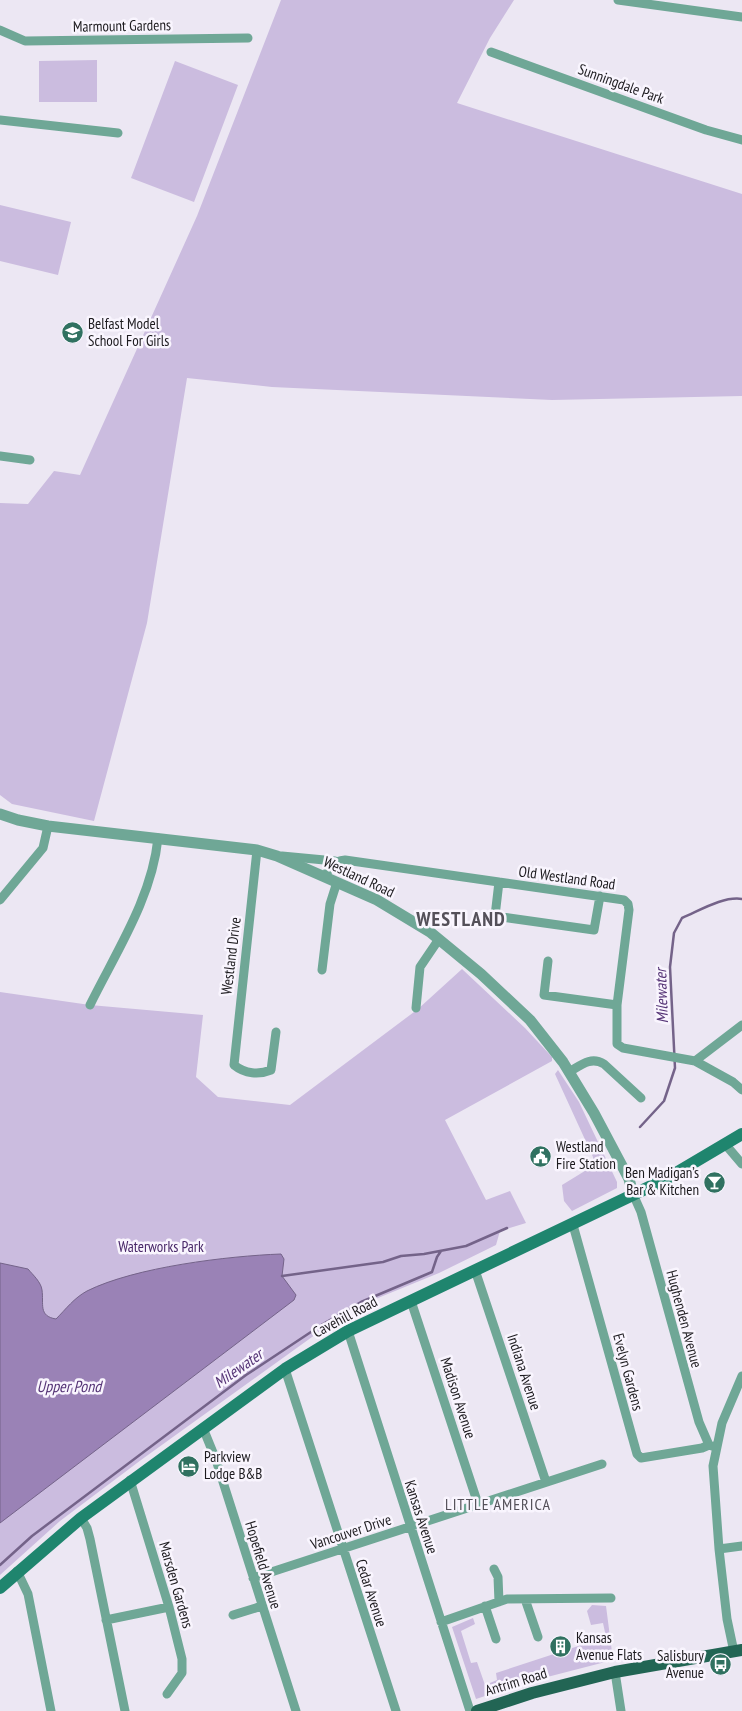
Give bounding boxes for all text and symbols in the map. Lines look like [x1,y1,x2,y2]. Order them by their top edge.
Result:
street label: Marmount Gardens [73,15,171,36]
street label: Sunningdale Park [576,59,667,108]
place label: Belfast Model School For Girls [88,314,169,350]
school or university icon: Belfast Model School For Girls [60,321,84,345]
street label: Westland Road [321,852,398,901]
street label: Old Westland Road [517,861,617,894]
district label: WESTLAND [415,906,506,932]
street label: Westland Drive [216,916,245,996]
water label: Milewater [650,966,672,1024]
place label: Westland Fire Station [556,1137,616,1173]
public building icon: Westland Fire Station [528,1144,552,1168]
place label: Ben Madigan’s Bar & Kitchen [625,1163,699,1199]
bar icon: Ben Madigan’s Bar & Kitchen [703,1170,727,1194]
park label: Waterworks Park [118,1237,204,1256]
street label: Hughenden Avenue [662,1268,707,1370]
street label: Cavehill Road [309,1292,380,1341]
street label: Indiana Avenue [503,1331,546,1412]
street label: Evelyn Gardens [609,1331,648,1413]
water label: Milewater [210,1343,268,1392]
street label: Madison Avenue [436,1355,481,1441]
water label: Upper Pond [37,1376,103,1396]
place label: Parkview Lodge B&B [204,1447,262,1483]
hotel icon: Parkview Lodge B&B [176,1454,200,1478]
street label: Kansas Avenue [401,1478,442,1556]
district label: LITTLE AMERICA [445,1494,551,1514]
street label: Vancouver Drive [307,1510,394,1554]
street label: Hopefield Avenue [241,1519,286,1611]
street label: Marsden Gardens [155,1539,198,1630]
street label: Cedar Avenue [352,1557,391,1629]
place label: Kansas Avenue Flats [576,1628,642,1664]
building icon: Kansas Avenue Flats [548,1635,572,1659]
place label: Salisbury Avenue [657,1646,704,1682]
bus stop icon: Salisbury Avenue [708,1653,732,1677]
street label: Antrim Road [483,1663,549,1700]

